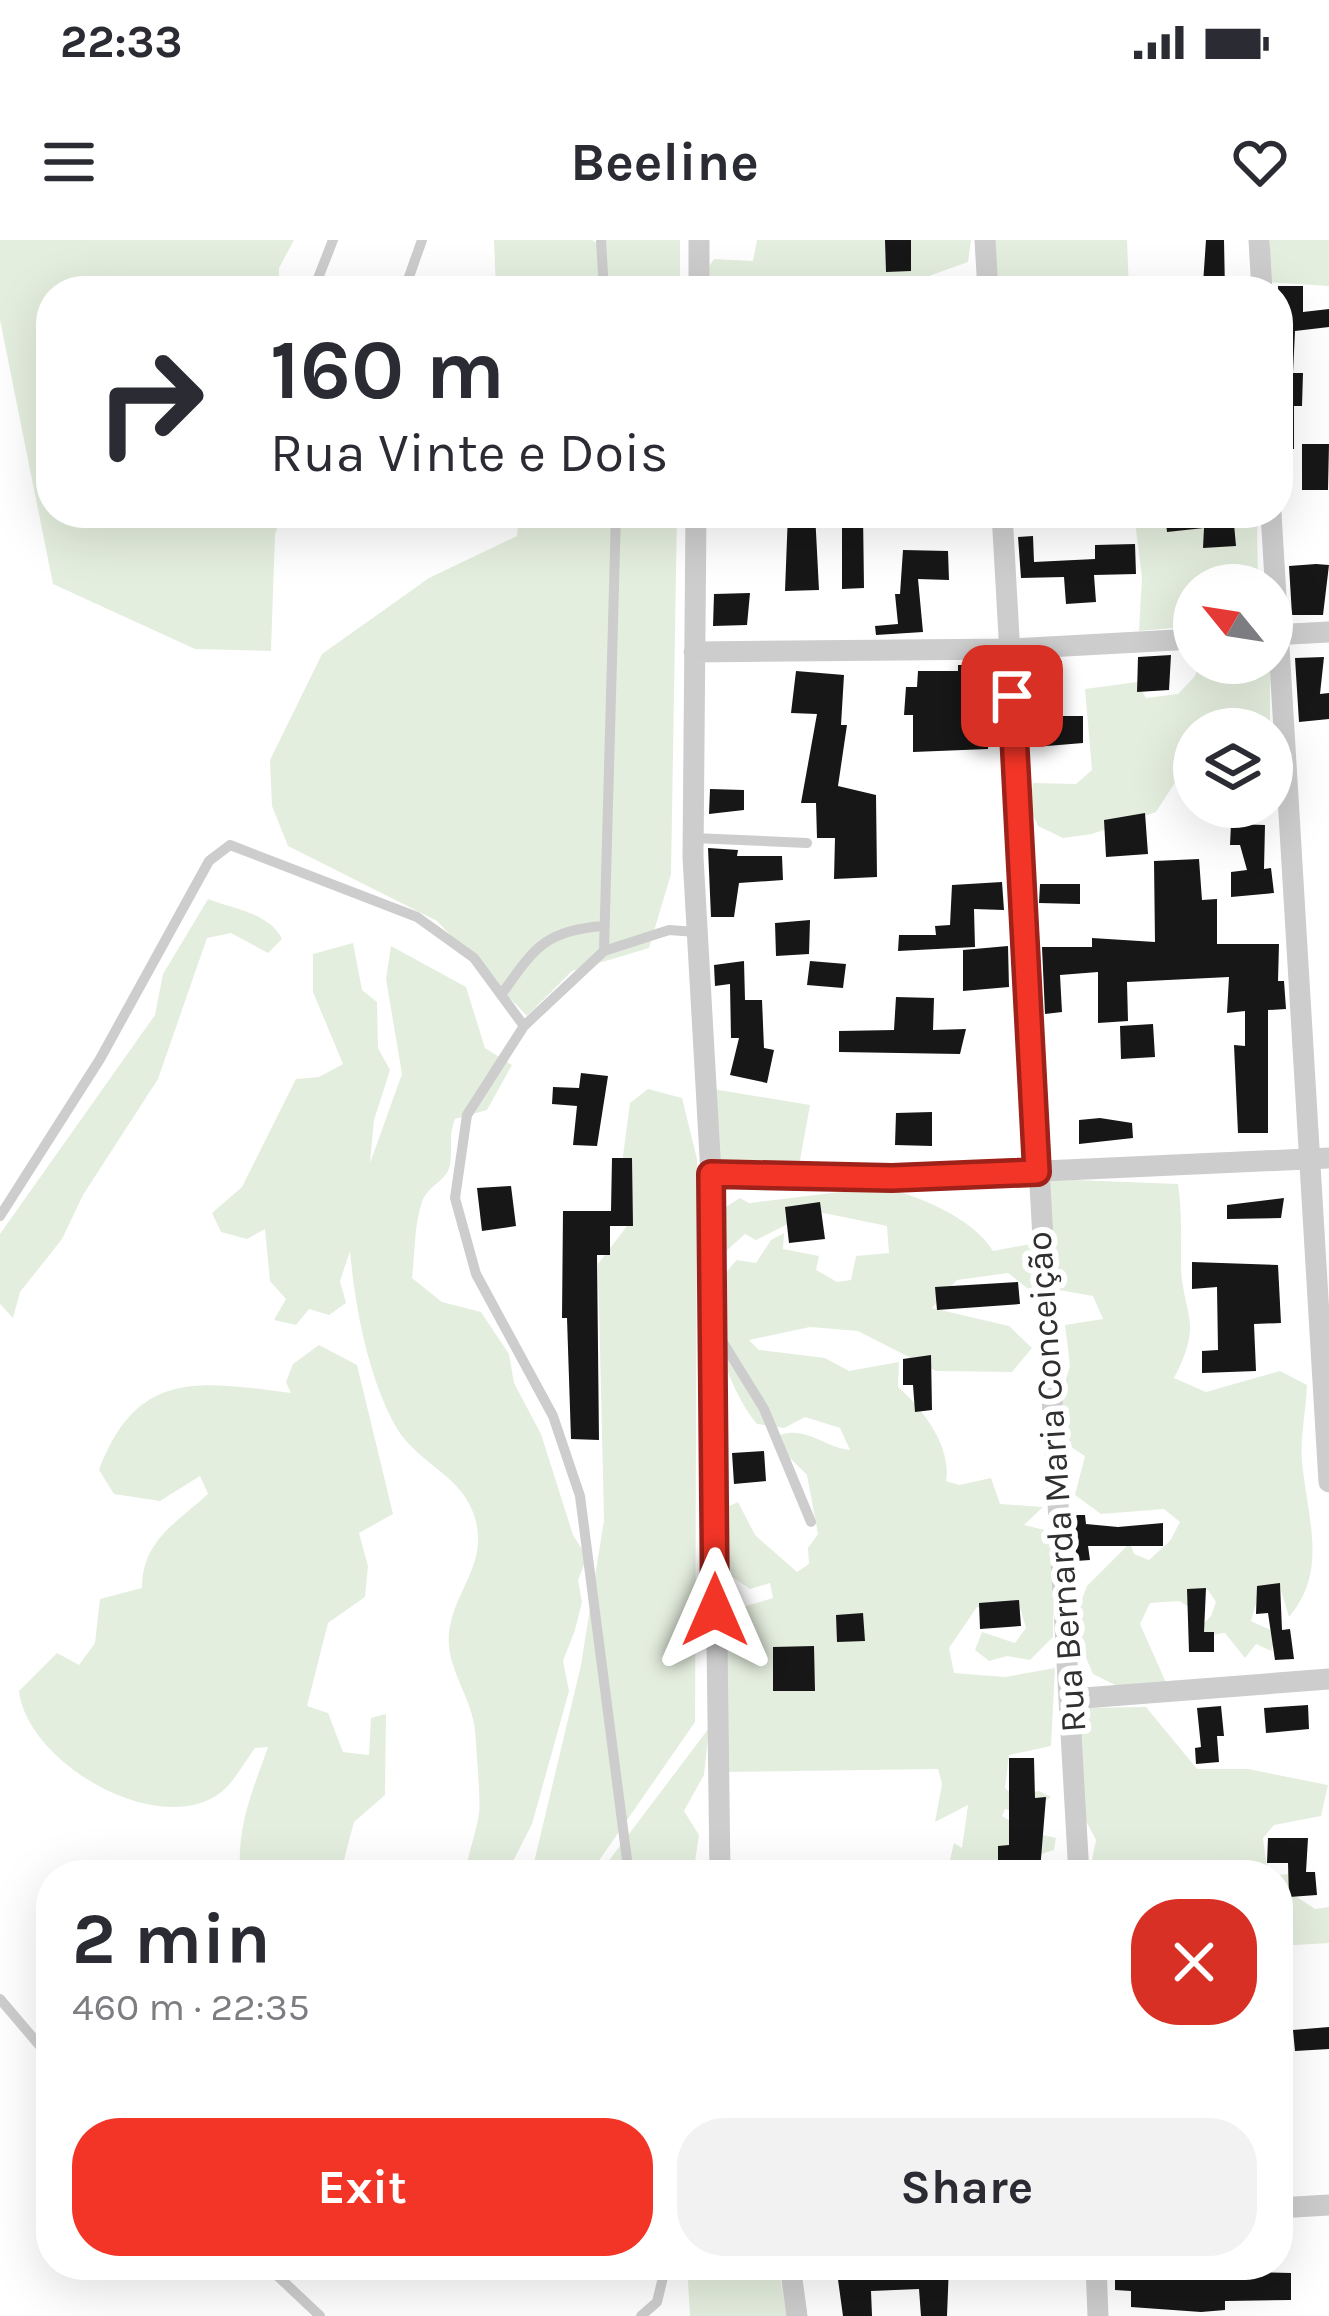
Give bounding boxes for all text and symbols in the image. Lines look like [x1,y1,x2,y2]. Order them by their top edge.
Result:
text: 22:33 [60,16,183,68]
icon: menu [36,129,102,195]
icon: heart [1227,129,1293,195]
text: Beeline [570,130,759,194]
text: 160 m [270,321,505,419]
icon: right [72,324,228,480]
text: Rua Vinte e Dois [270,421,668,485]
north arrow [1173,564,1293,684]
map controls [1173,564,1293,828]
pin [961,645,1063,747]
icon: arrive [979,663,1045,729]
button: layers [1173,708,1293,828]
street label: Rua Bernarda Maria Conceição [1018,1230,1094,1734]
position arrow [652,1547,778,1673]
text: 2 min [72,1897,271,1981]
button: close [1131,1899,1257,2025]
text: 460 m · 22:35 [72,1984,310,2030]
button: Exit [72,2118,653,2256]
button: Share [677,2118,1257,2256]

